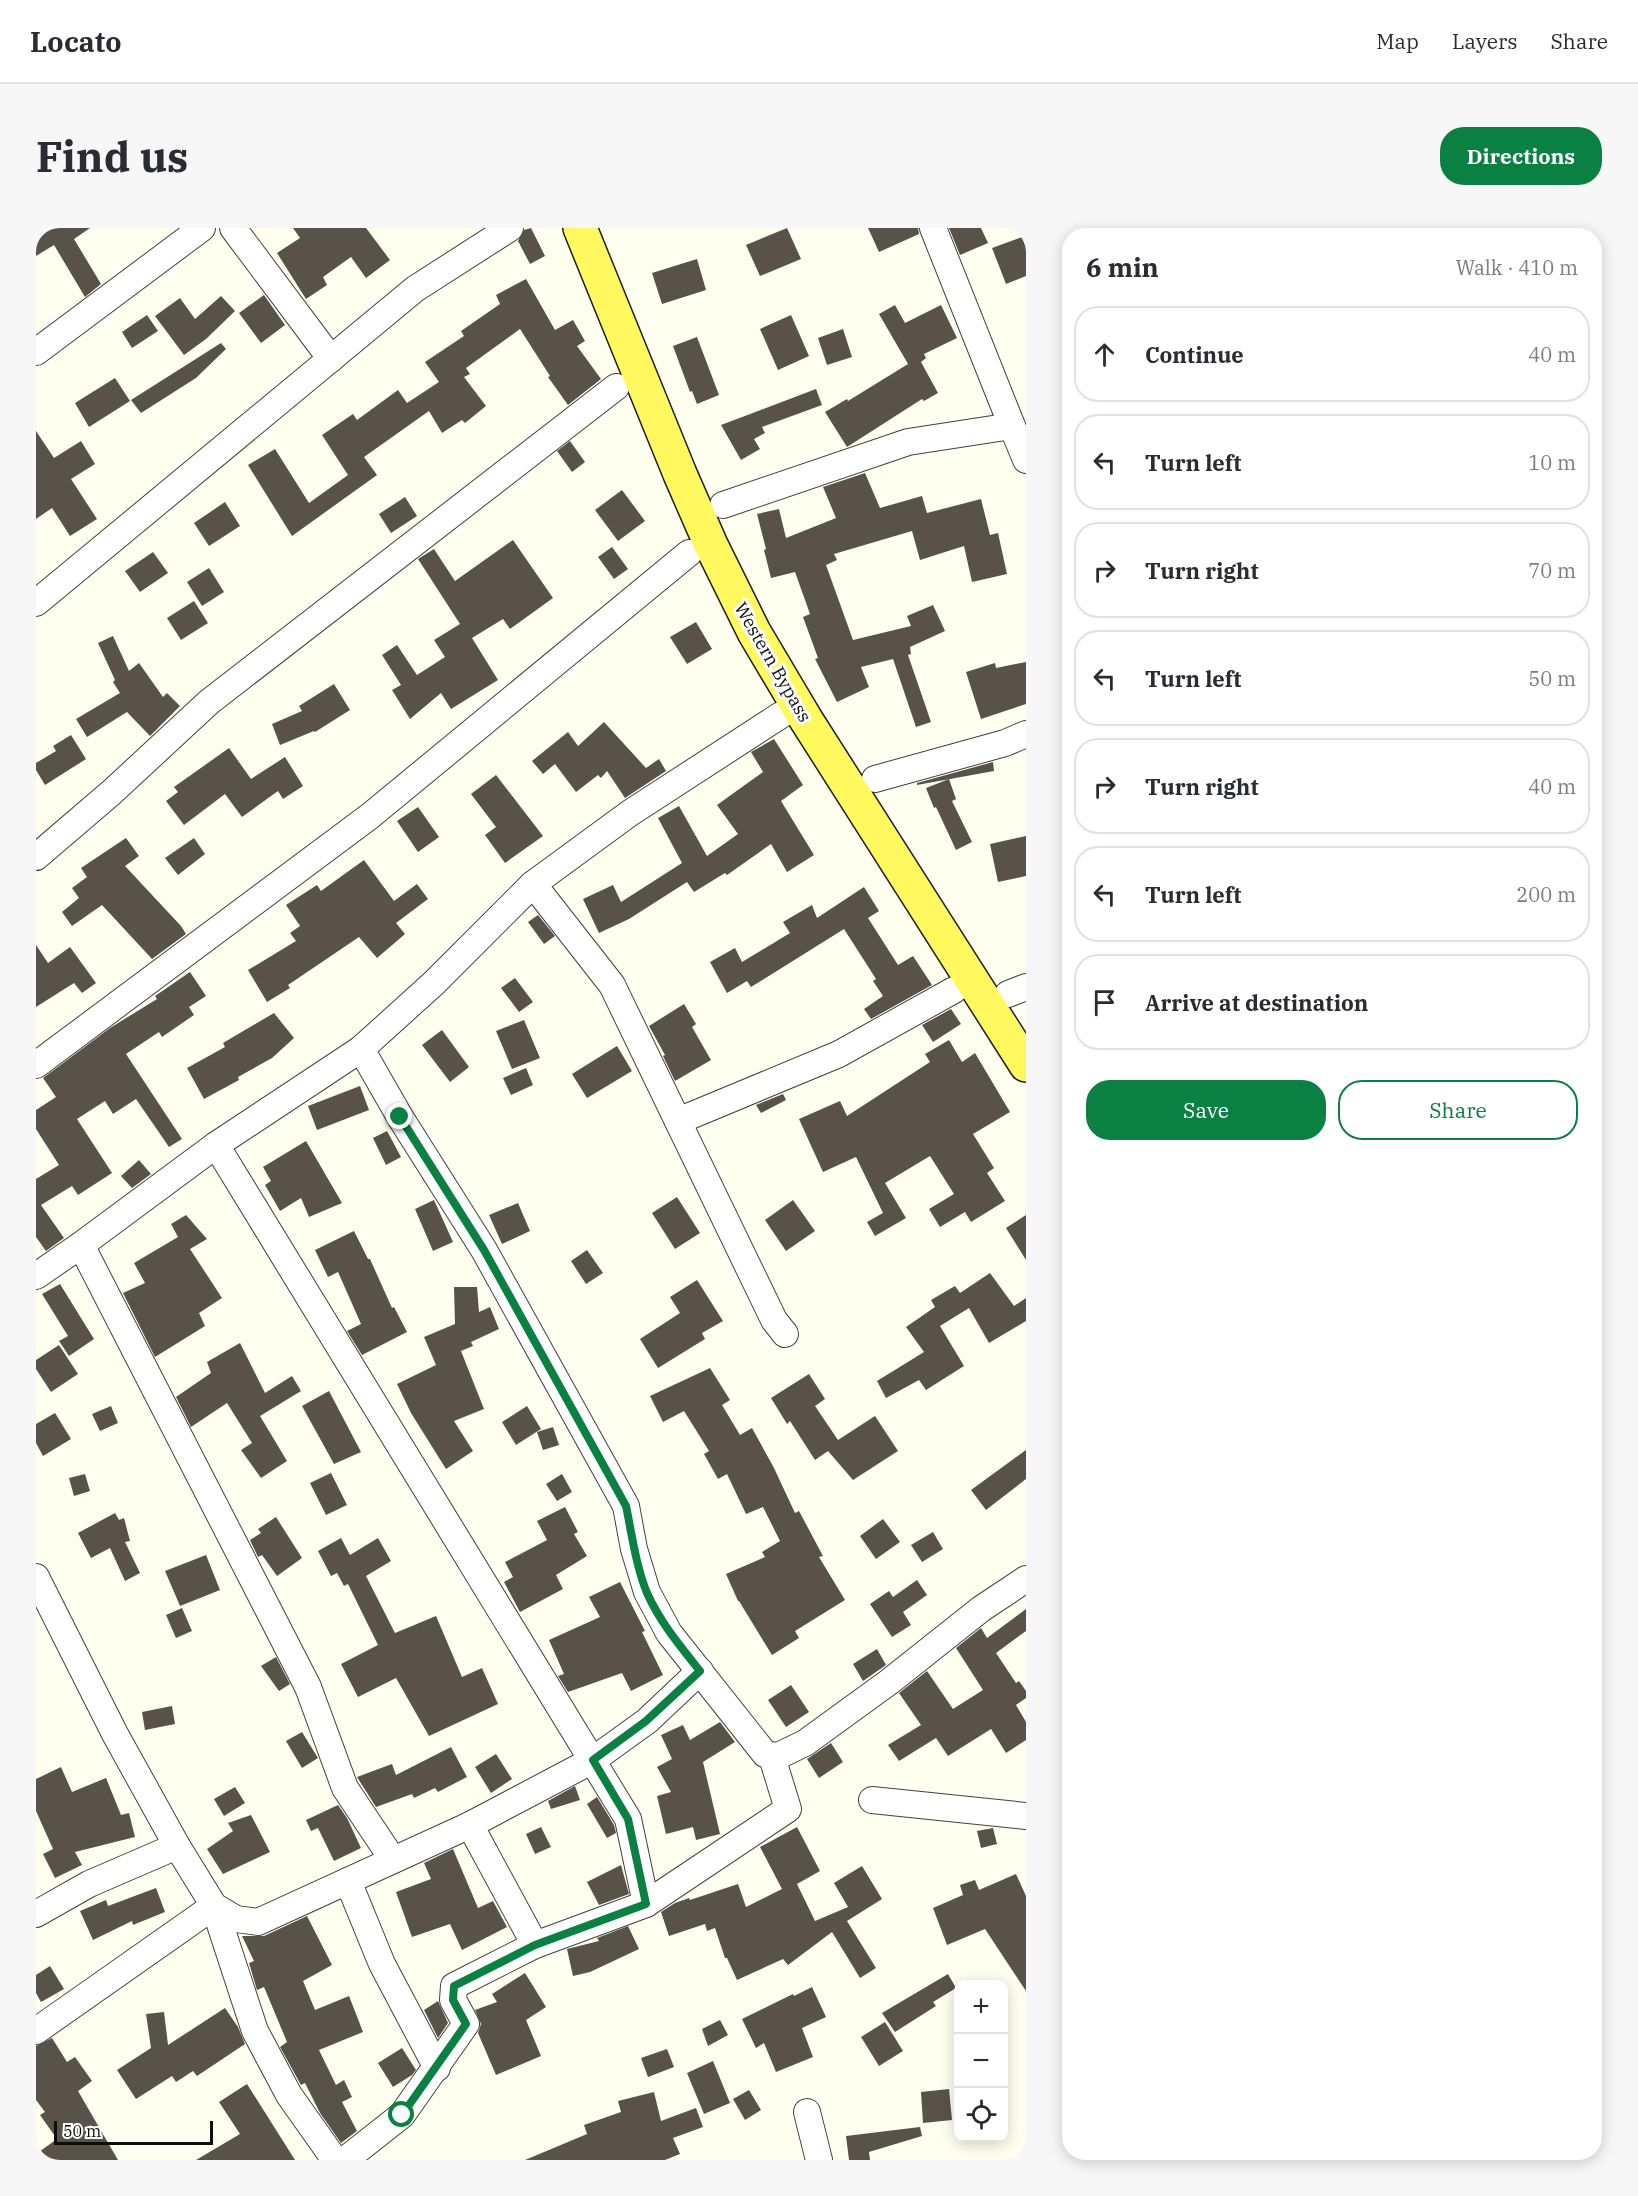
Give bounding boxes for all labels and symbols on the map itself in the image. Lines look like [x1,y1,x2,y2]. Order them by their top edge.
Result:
street label: Western Bypass [729,598,817,726]
route end [386,1103,412,1129]
route start [388,2101,414,2127]
scale bar [54,2118,213,2146]

